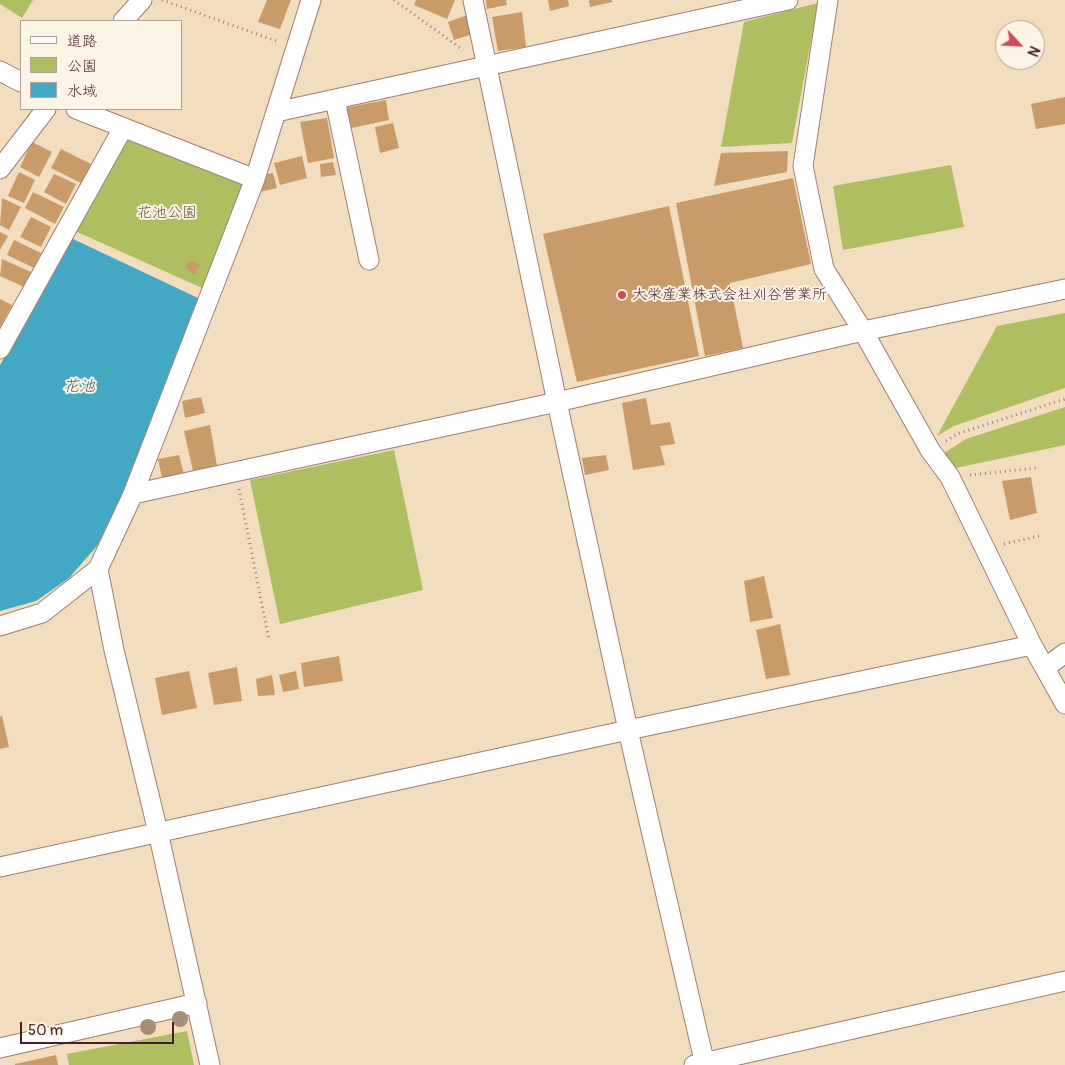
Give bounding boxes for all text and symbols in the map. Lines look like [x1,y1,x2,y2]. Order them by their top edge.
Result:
legend [20,20,182,110]
north arrow [995,20,1045,70]
text: 道路 [67,32,97,51]
text: N [1023,43,1043,59]
text: 公園 [67,57,97,76]
text: 水域 [67,82,97,101]
park label: 花池公園 [137,204,197,222]
place label: 大栄産業株式会社刈谷営業所 [632,286,827,304]
marker: 大栄産業株式会社刈谷営業所 [616,289,628,301]
water label: 花池 [63,377,95,397]
scale bar [22,1012,176,1044]
text: 50 m [28,1021,63,1040]

